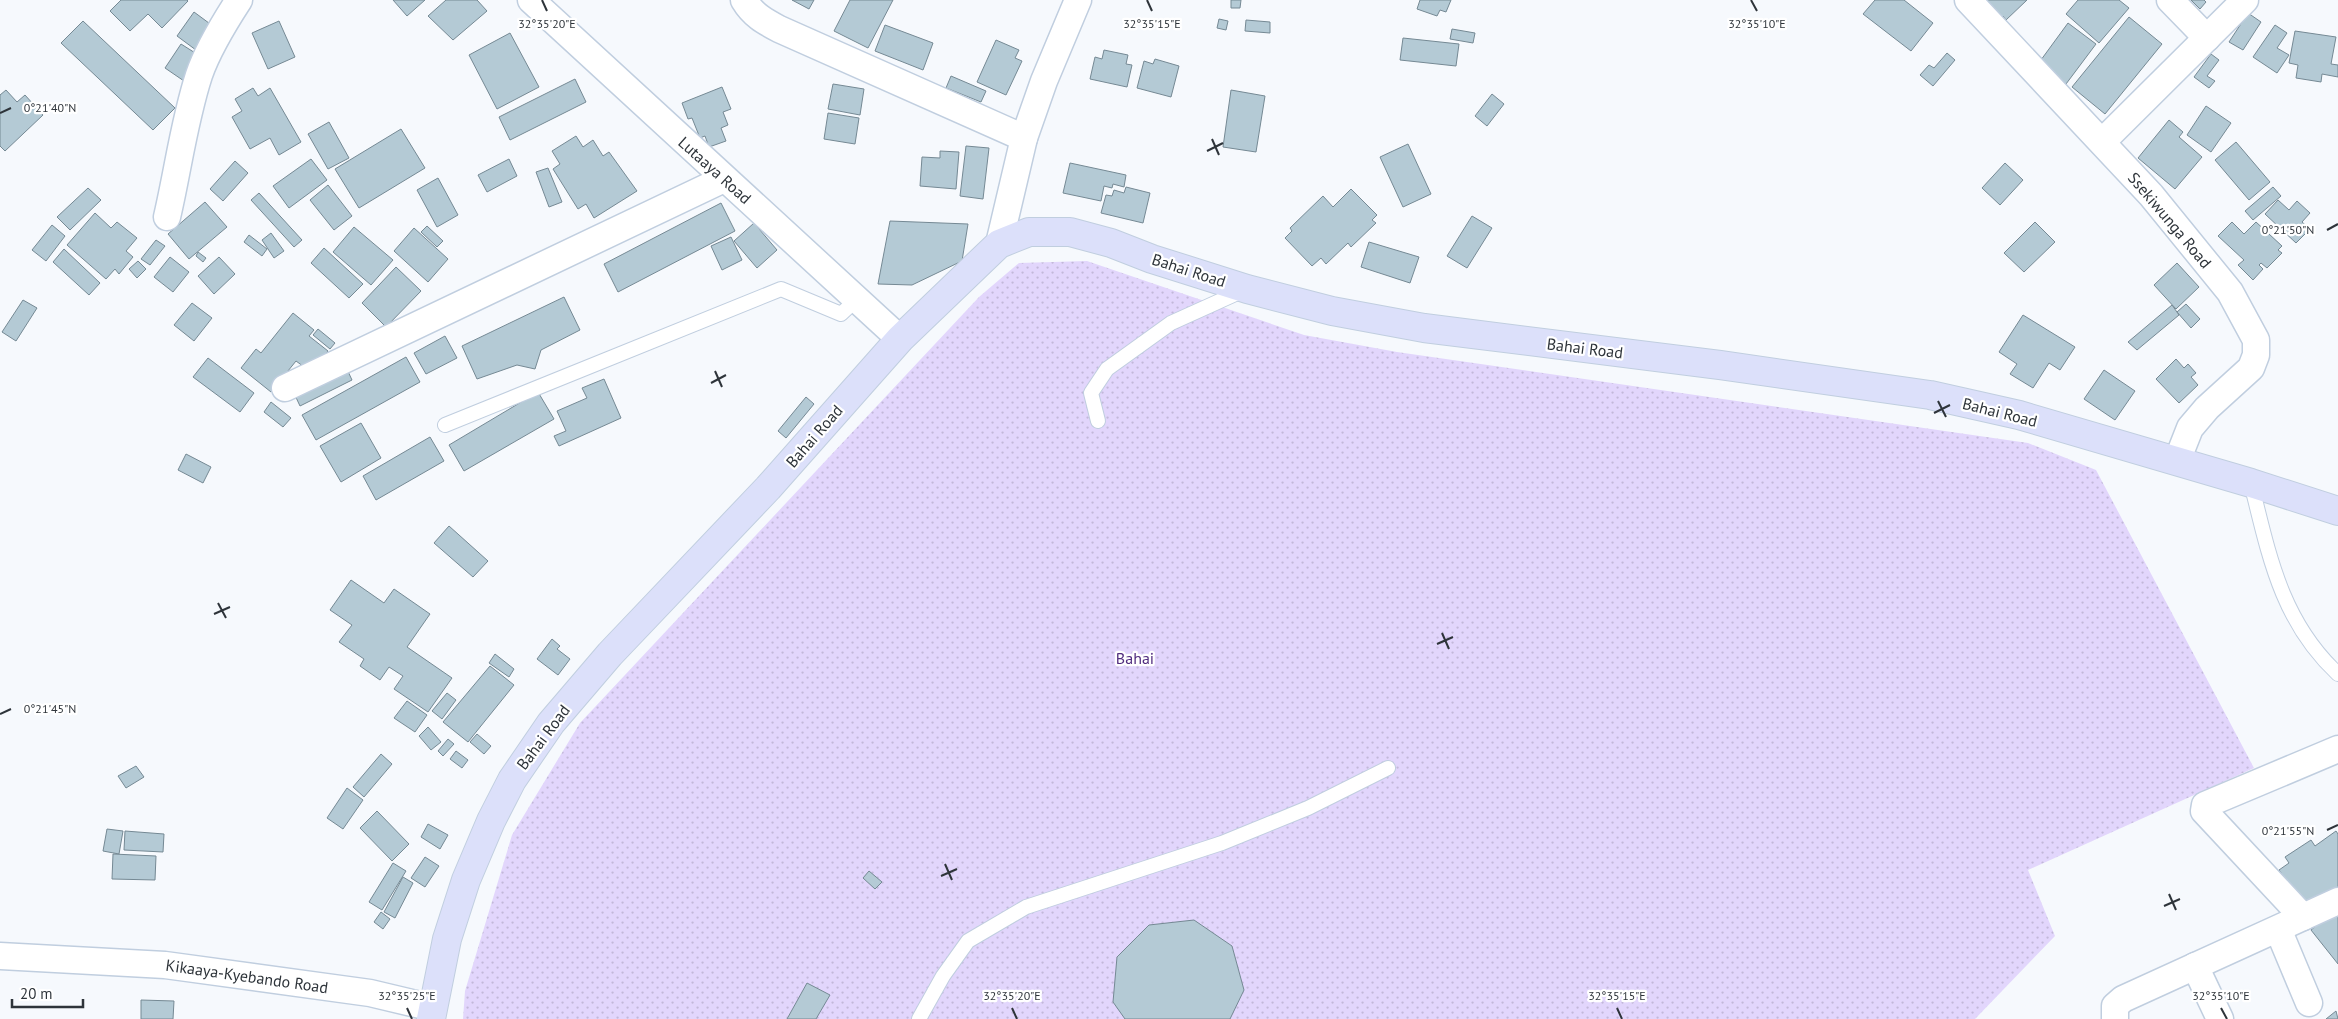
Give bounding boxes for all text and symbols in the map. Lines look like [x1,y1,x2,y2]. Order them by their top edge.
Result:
text: 32°35'20"E [518,16,576,31]
text: 32°35'15"E [1123,16,1181,31]
text: 32°35'10"E [1728,16,1786,31]
text: 0°21'40"N [24,100,76,115]
street label: Lutaaya Road [674,132,756,208]
street label: Ssekiwunga Road [2124,168,2216,272]
text: 0°21'50"N [2262,222,2314,237]
street label: Bahai Road [1150,249,1228,291]
street label: Bahai Road [1546,333,1624,363]
street label: Bahai Road [1961,393,2039,431]
street label: Bahai Road [781,401,847,471]
park label: Bahai [1116,648,1154,668]
street label: Bahai Road [512,700,574,774]
text: 0°21'45"N [24,701,76,716]
text: 0°21'55"N [2262,823,2314,838]
street label: Kikaaya-Kyebando Road [165,955,329,997]
scale bar [12,976,84,1008]
text: 20 m [20,984,53,1003]
text: 32°35'25"E [378,988,436,1003]
text: 32°35'20"E [983,988,1041,1003]
text: 32°35'15"E [1588,988,1646,1003]
text: 32°35'10"E [2192,988,2250,1003]

